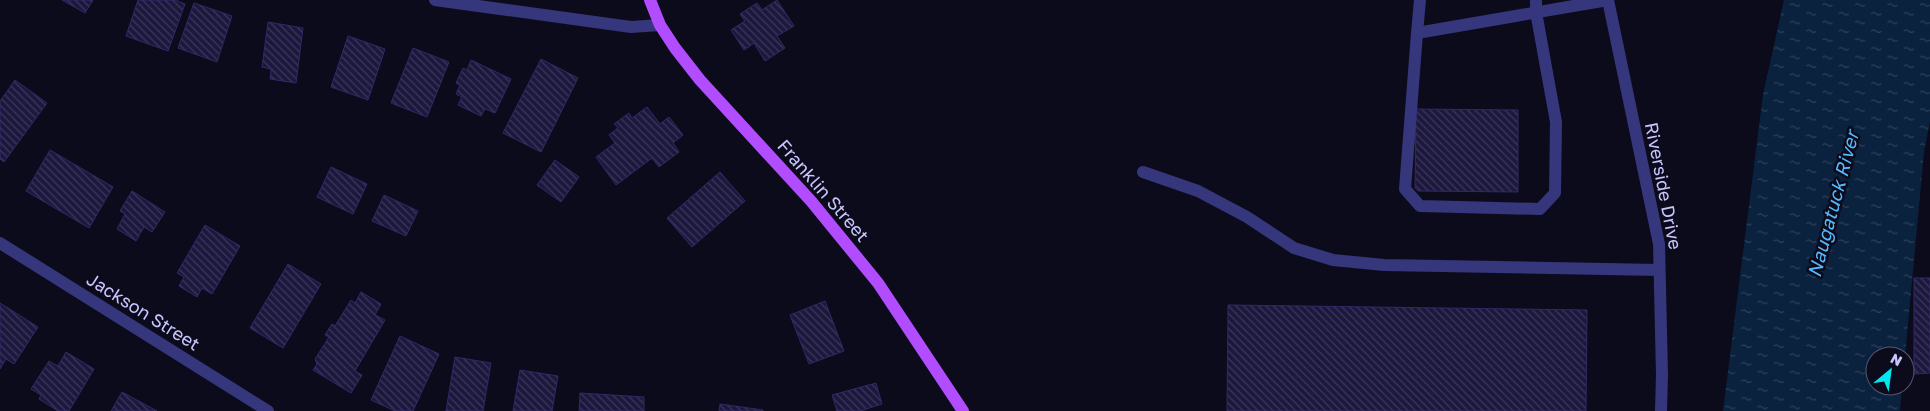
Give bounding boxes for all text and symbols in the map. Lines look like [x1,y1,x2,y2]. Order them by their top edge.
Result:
street label: Riverside Drive [1641,120,1687,251]
water label: Naugatuck River [1802,126,1864,280]
street label: Franklin Street [773,135,874,246]
street label: Jackson Street [83,268,204,355]
north arrow [1865,346,1915,396]
text: N [1888,349,1905,369]

